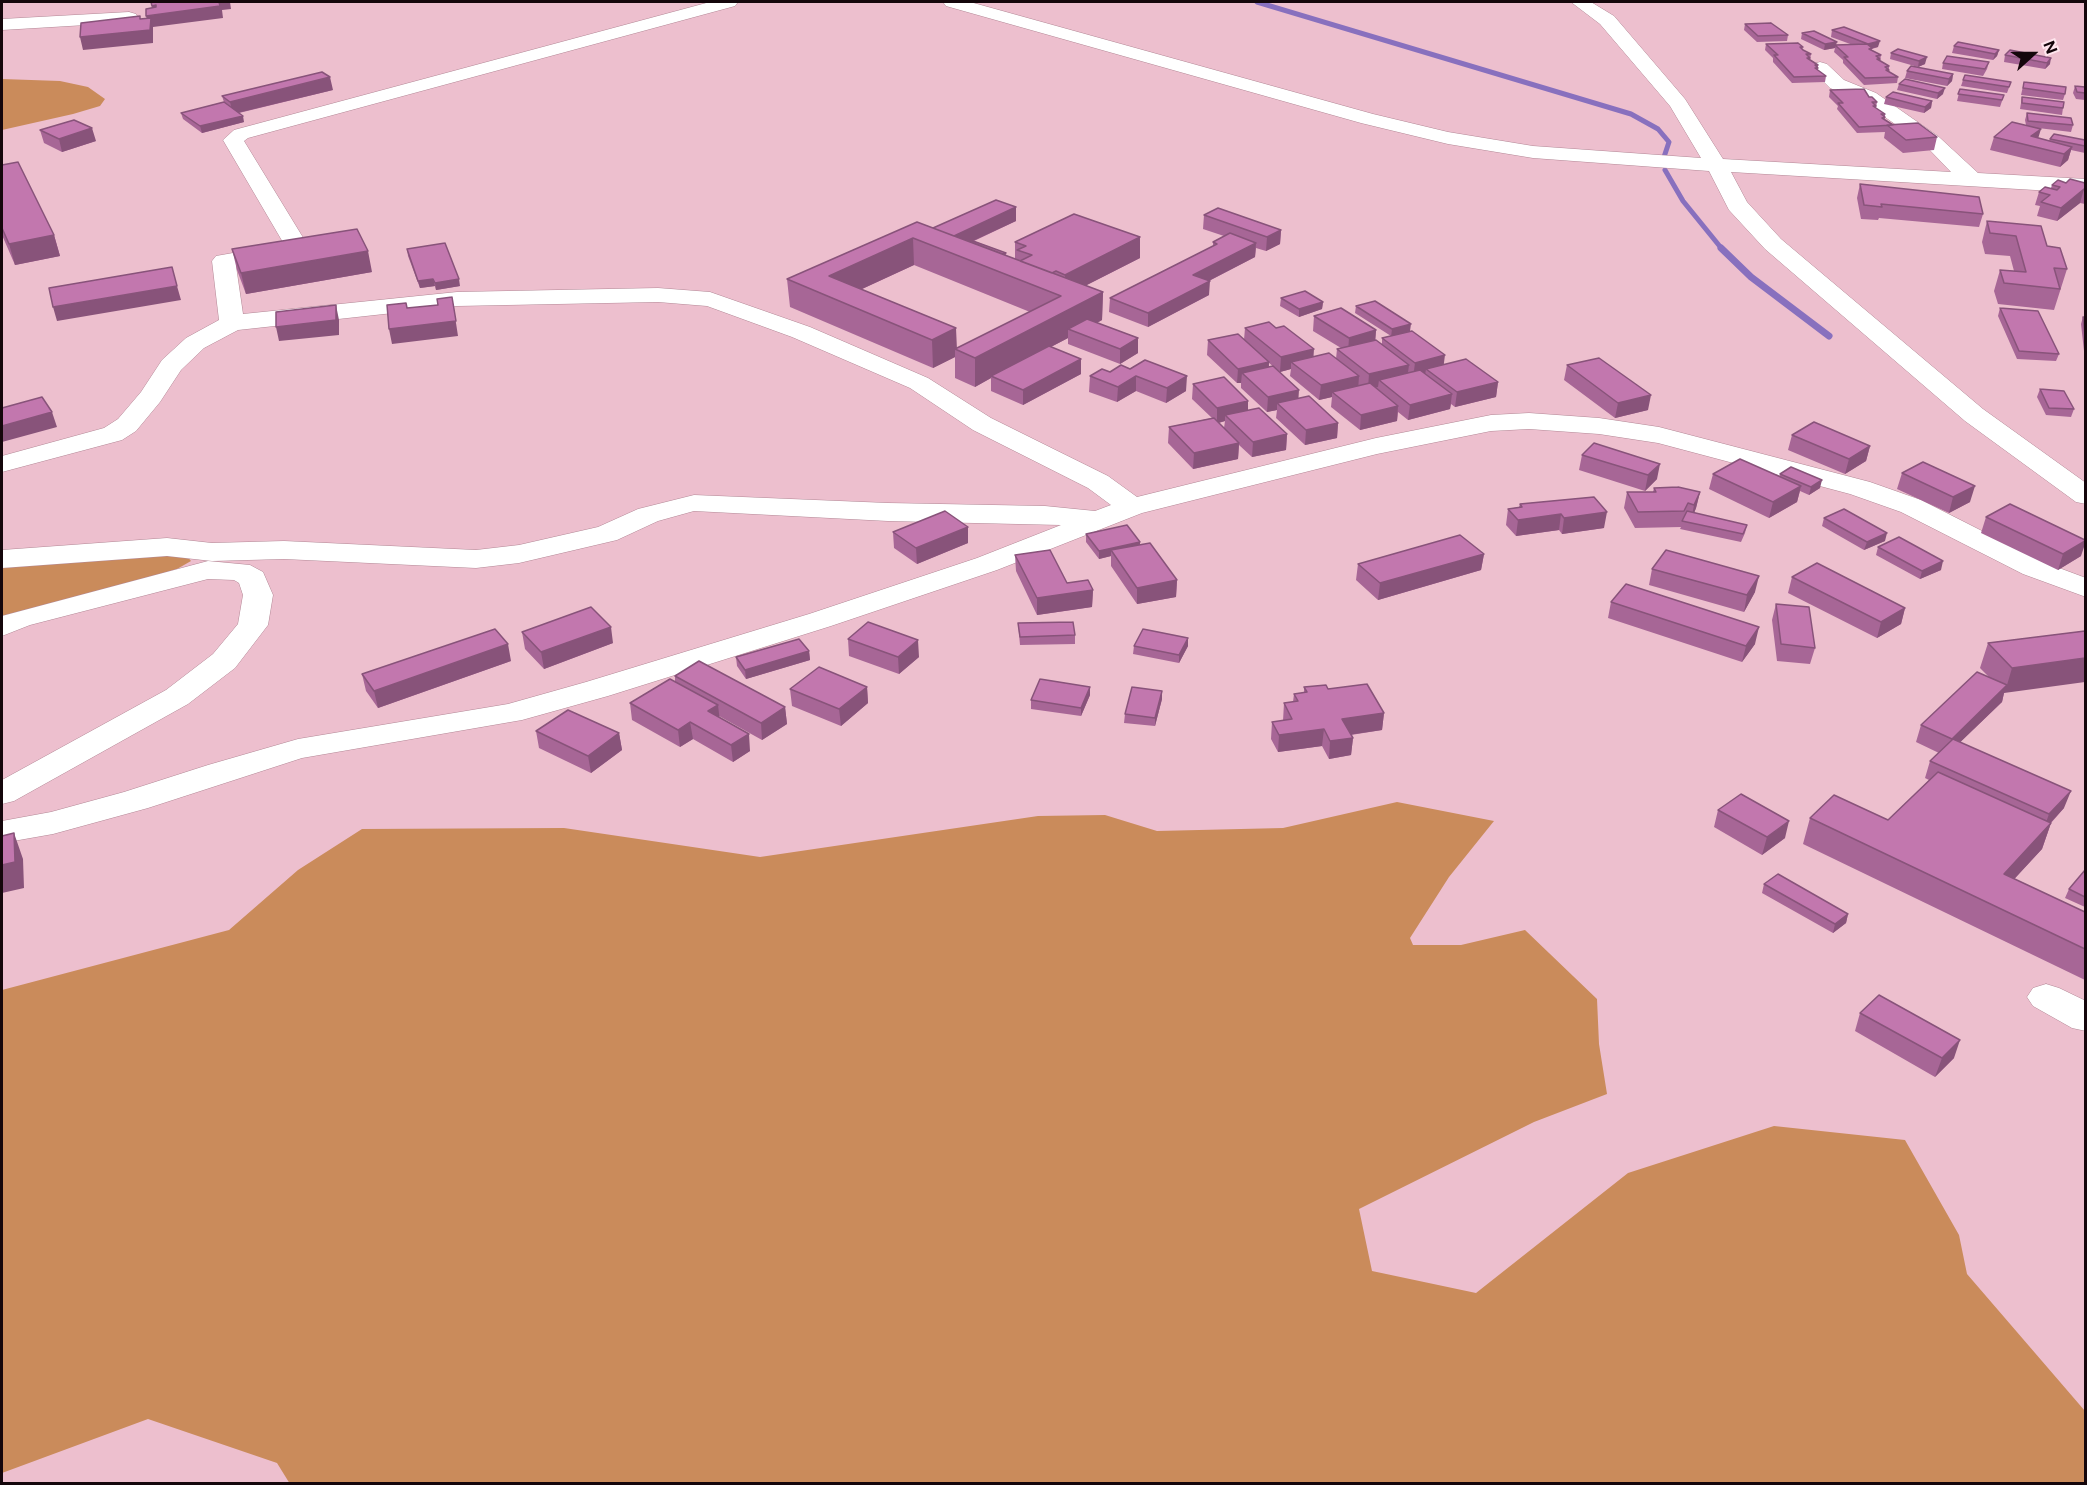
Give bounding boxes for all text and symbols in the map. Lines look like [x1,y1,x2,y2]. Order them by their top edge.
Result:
north arrow [2003,24,2063,84]
text: N [2039,38,2061,57]

